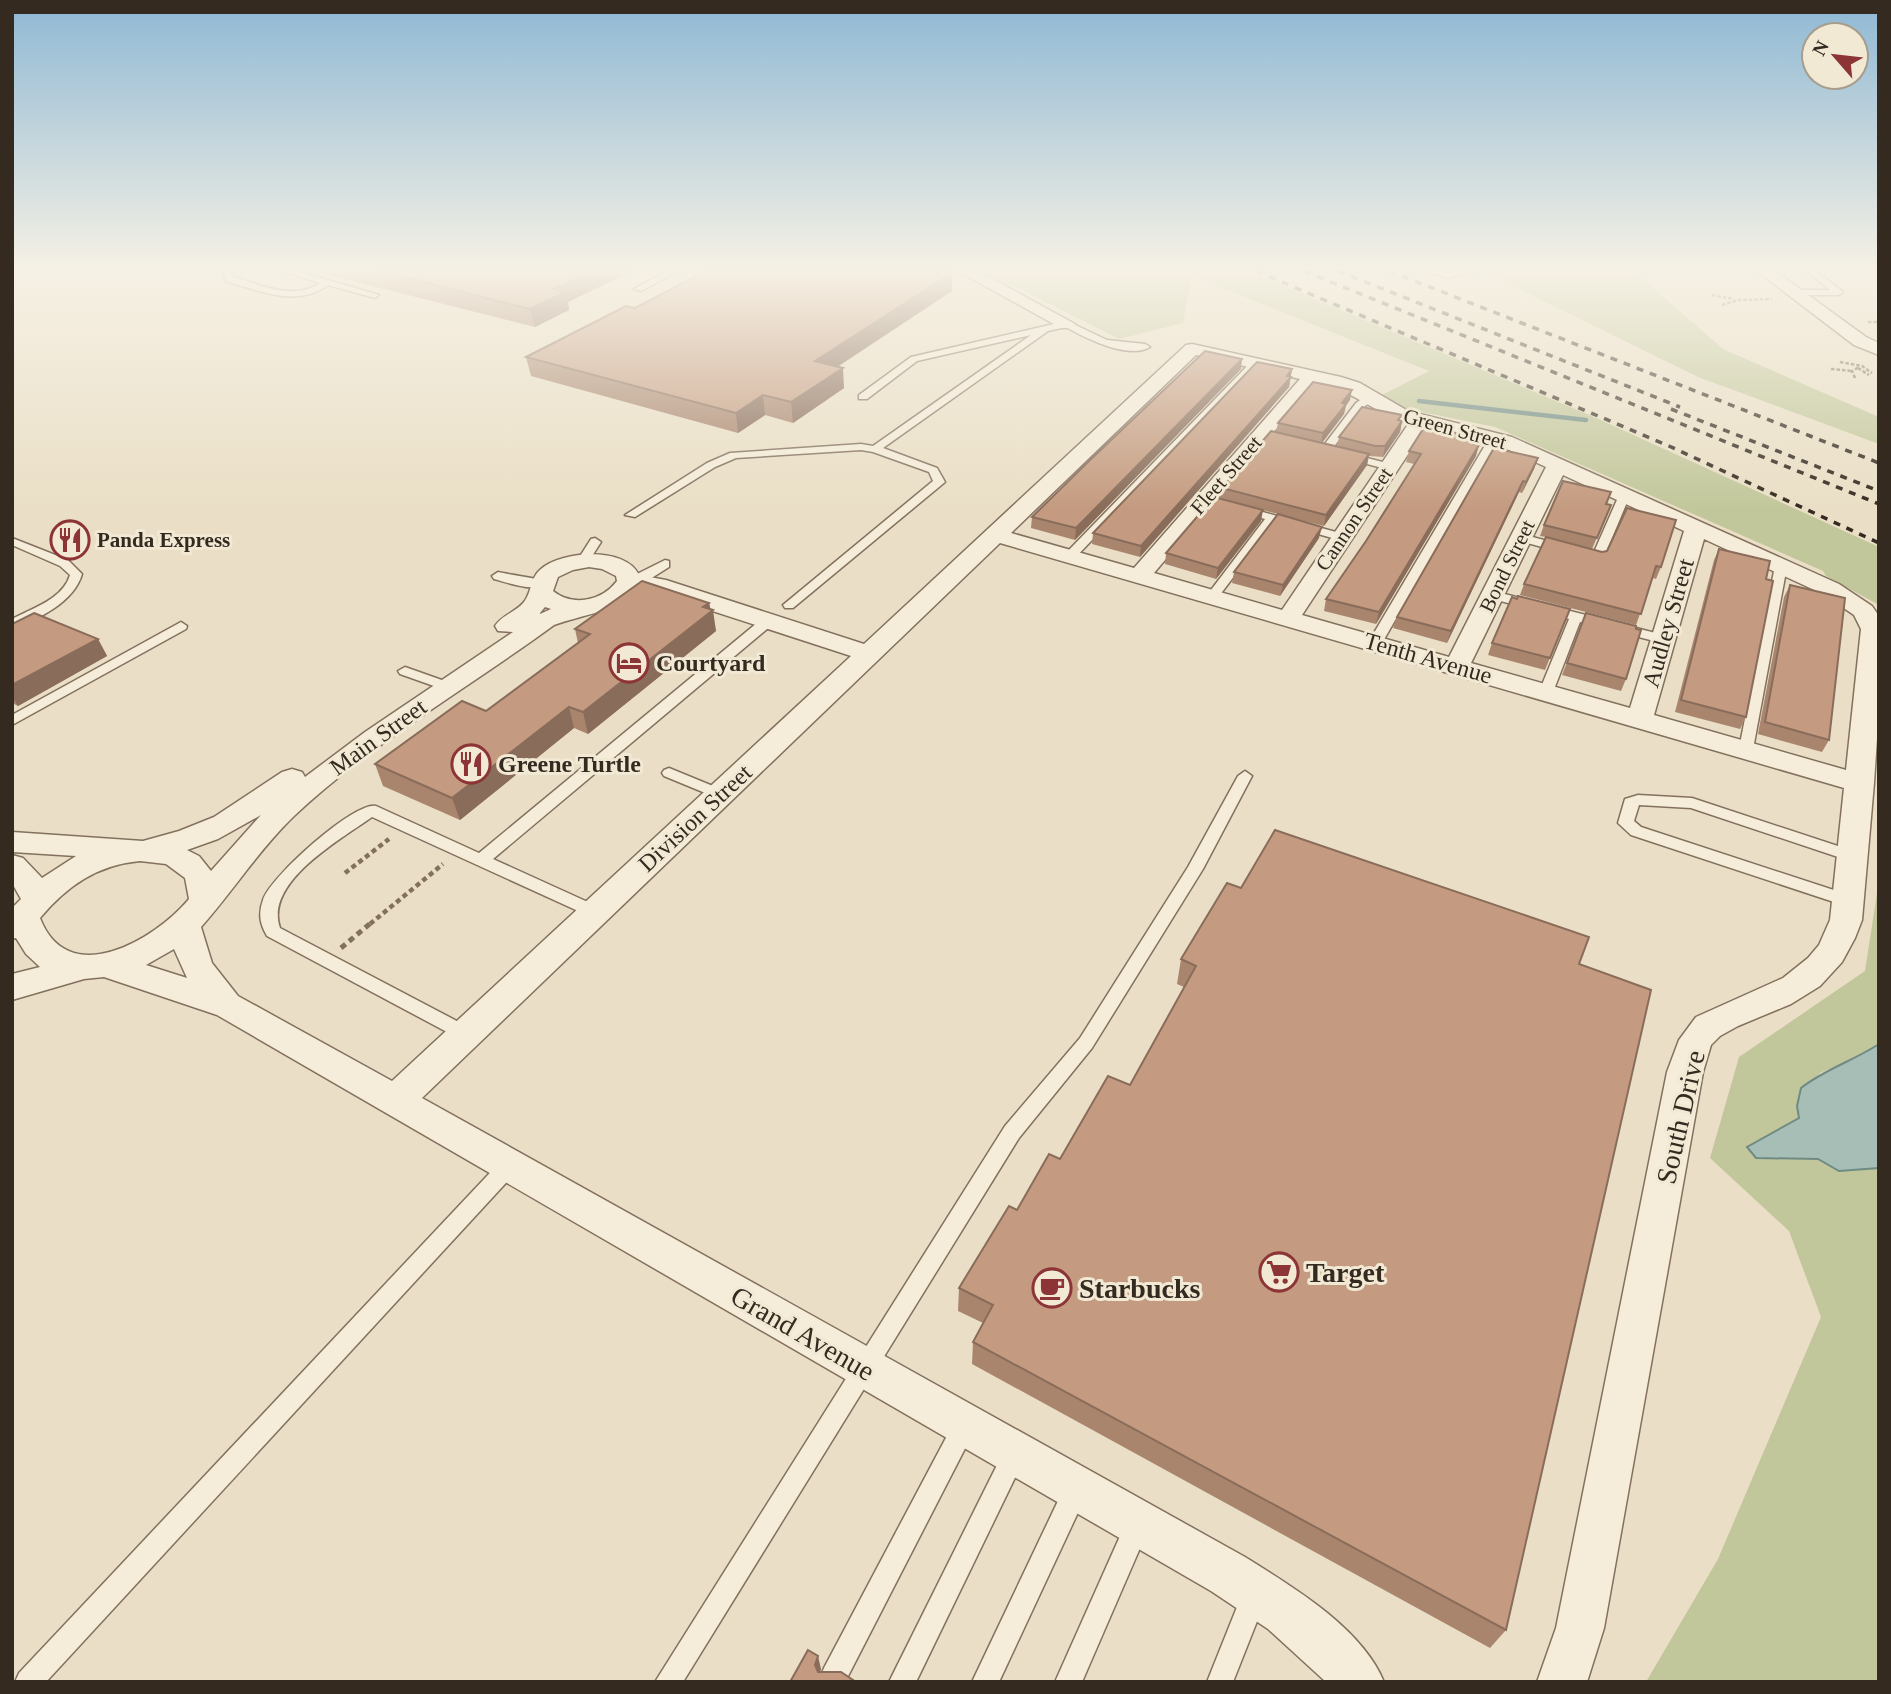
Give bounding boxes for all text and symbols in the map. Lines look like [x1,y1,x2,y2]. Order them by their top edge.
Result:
north arrow [1800,21,1870,91]
text: N [1808,37,1833,59]
street label: Green Street [1401,404,1509,454]
street label: Fleet Street [1185,431,1267,519]
street label: Cannon Street [1311,463,1397,575]
street label: Bond Street [1474,516,1540,616]
restaurant icon: Panda Express [49,519,91,561]
place label: Panda Express [97,528,230,552]
street label: Audley Street [1637,555,1699,690]
street label: Tenth Avenue [1361,627,1495,689]
hotel icon: Courtyard [608,642,650,684]
place label: Courtyard [656,650,766,676]
street label: Main Street [325,693,431,781]
restaurant icon: Greene Turtle [450,743,492,785]
place label: Greene Turtle [498,751,641,777]
street label: Division Street [633,759,757,877]
street label: South Drive [1650,1047,1711,1187]
supermarket icon: Target [1258,1251,1300,1293]
place label: Target [1306,1257,1385,1288]
cafe icon: Starbucks [1031,1267,1073,1309]
place label: Starbucks [1079,1273,1200,1304]
street label: Grand Avenue [726,1280,880,1387]

